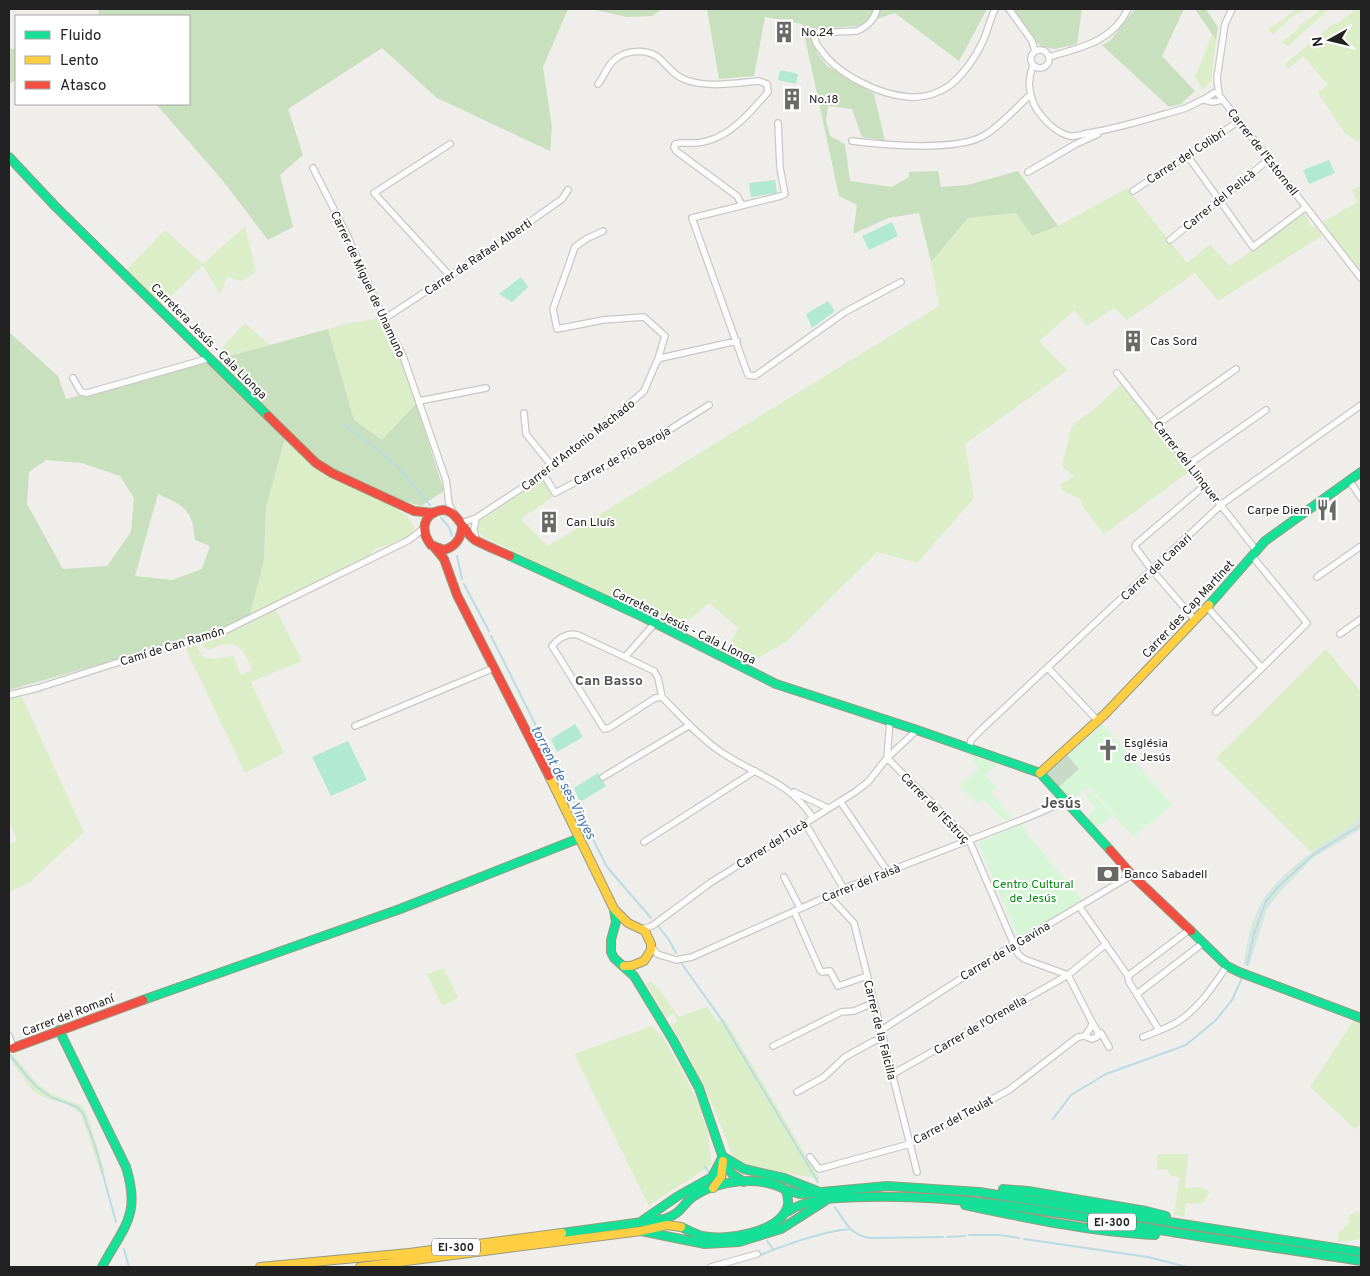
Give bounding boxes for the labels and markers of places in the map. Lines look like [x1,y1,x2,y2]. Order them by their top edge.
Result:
building icon: No.24 [771,19,797,45]
place label: No.24 [801,25,834,41]
building icon: No.18 [779,86,805,112]
place label: No.18 [809,92,839,108]
building icon: Cas Sord [1120,328,1146,354]
place label: Cas Sord [1150,334,1197,350]
restaurant icon: Carpe Diem [1314,497,1340,523]
place label: Carpe Diem [1247,503,1310,519]
building icon: Can Lluís [536,509,562,535]
place label: Can Lluís [566,515,615,531]
place label: Església de Jesús [1124,736,1171,766]
church icon: Església de Jesús [1095,737,1121,763]
bank icon: Banco Sabadell [1095,861,1121,887]
place label: Banco Sabadell [1124,867,1207,883]

